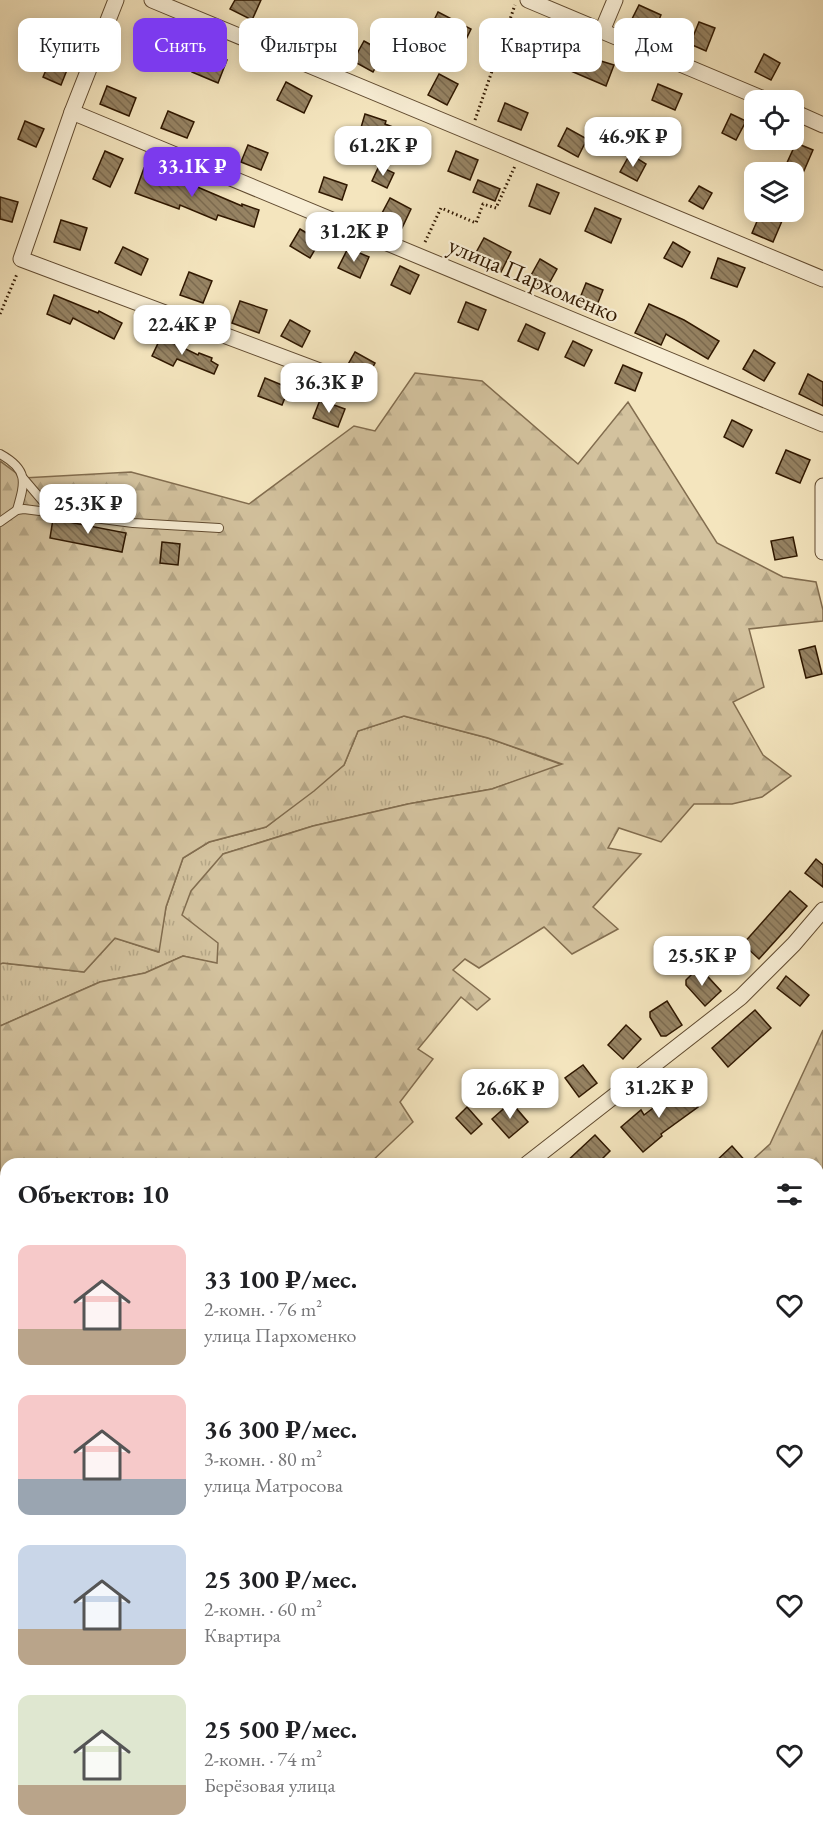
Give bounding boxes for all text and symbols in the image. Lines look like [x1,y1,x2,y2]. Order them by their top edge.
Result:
chip: Купить [18,18,121,72]
chip: Снять [133,18,227,72]
chip: Фильтры [239,18,358,72]
chip: Новое [370,18,467,72]
chip: Квартира [479,18,602,72]
chip: Дом [614,18,694,72]
map controls [744,90,804,222]
button: locate [744,90,804,150]
pin: 46.9K ₽ [578,117,688,168]
text: 46.9K ₽ [599,123,667,149]
pin: 61.2K ₽ [328,126,438,177]
text: 61.2K ₽ [349,132,417,158]
pin: 33.1K ₽ [137,147,247,198]
text: 33.1K ₽ [158,153,226,179]
button: layers [744,162,804,222]
pin: 31.2K ₽ [299,212,409,263]
text: 31.2K ₽ [320,218,388,244]
street label: улица Пархоменко [444,229,624,329]
pin: 22.4K ₽ [127,305,237,356]
text: 22.4K ₽ [148,311,216,337]
pin: 36.3K ₽ [274,363,384,414]
text: 36.3K ₽ [295,369,363,395]
pin: 25.3K ₽ [33,484,143,535]
text: 25.3K ₽ [54,490,122,516]
pin: 25.5K ₽ [647,936,757,987]
text: 25.5K ₽ [668,942,736,968]
pin: 31.2K ₽ [604,1068,714,1119]
pin: 26.6K ₽ [455,1069,565,1120]
text: 31.2K ₽ [625,1074,693,1100]
text: 26.6K ₽ [476,1075,544,1101]
text: Объектов: 10 [18,1177,169,1211]
icon: filters [773,1178,806,1211]
text: 33 100 ₽/мес. [204,1262,357,1296]
icon: home [66,1269,138,1341]
icon: heart [773,1289,806,1322]
text: 2-комн. · 76 m² [204,1296,322,1322]
text: улица Пархоменко [204,1322,357,1348]
text: 36 300 ₽/мес. [204,1412,357,1446]
icon: home [66,1419,138,1491]
icon: heart [773,1439,806,1472]
text: 3-комн. · 80 m² [204,1446,322,1472]
text: улица Матросова [204,1472,343,1498]
text: 25 300 ₽/мес. [204,1562,357,1596]
icon: home [66,1569,138,1641]
icon: heart [773,1589,806,1622]
text: 2-комн. · 60 m² [204,1596,322,1622]
text: Квартира [204,1622,281,1648]
text: 25 500 ₽/мес. [204,1712,357,1746]
icon: home [66,1719,138,1791]
icon: heart [773,1739,806,1772]
text: 2-комн. · 74 m² [204,1746,322,1772]
text: Берёзовая улица [204,1772,335,1798]

